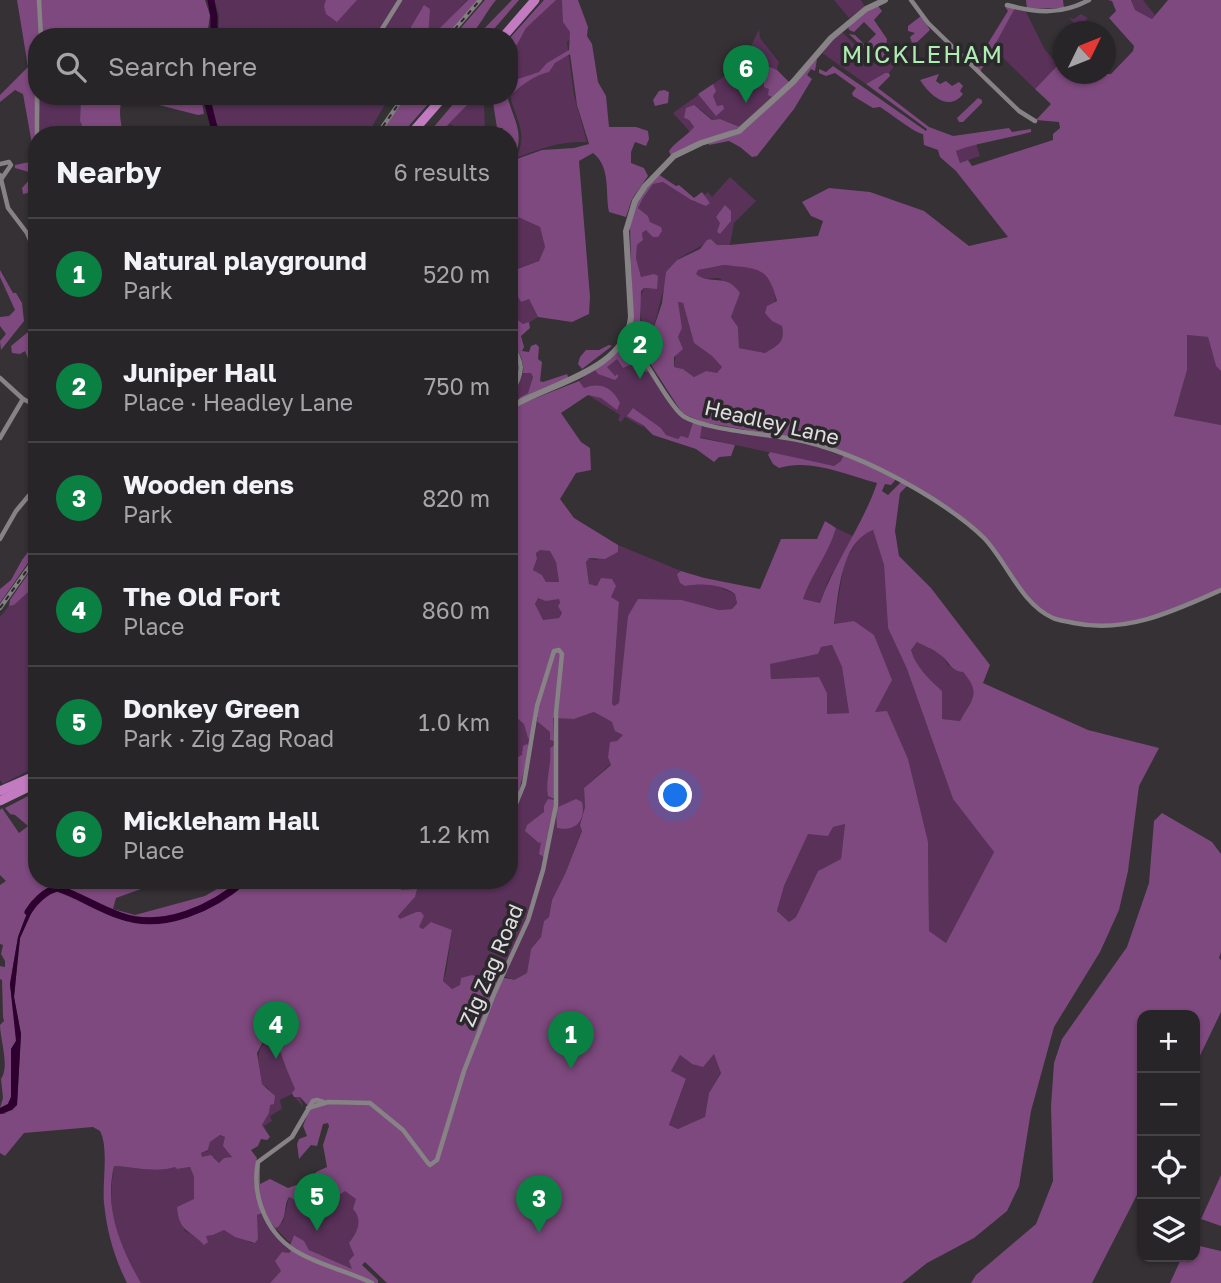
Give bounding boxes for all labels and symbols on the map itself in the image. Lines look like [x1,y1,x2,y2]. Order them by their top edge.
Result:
north arrow [1053,21,1116,84]
district label: MICKLEHAM [842,39,1004,68]
pin: 6 [723,45,769,103]
pin: 2 [617,321,663,379]
street label: Headley Lane [702,394,842,450]
your location [658,778,692,812]
street label: Zig Zag Road [454,900,528,1030]
pin: 4 [253,1001,299,1059]
pin: 1 [548,1011,594,1069]
pin: 5 [294,1173,340,1231]
pin: 3 [516,1175,562,1233]

